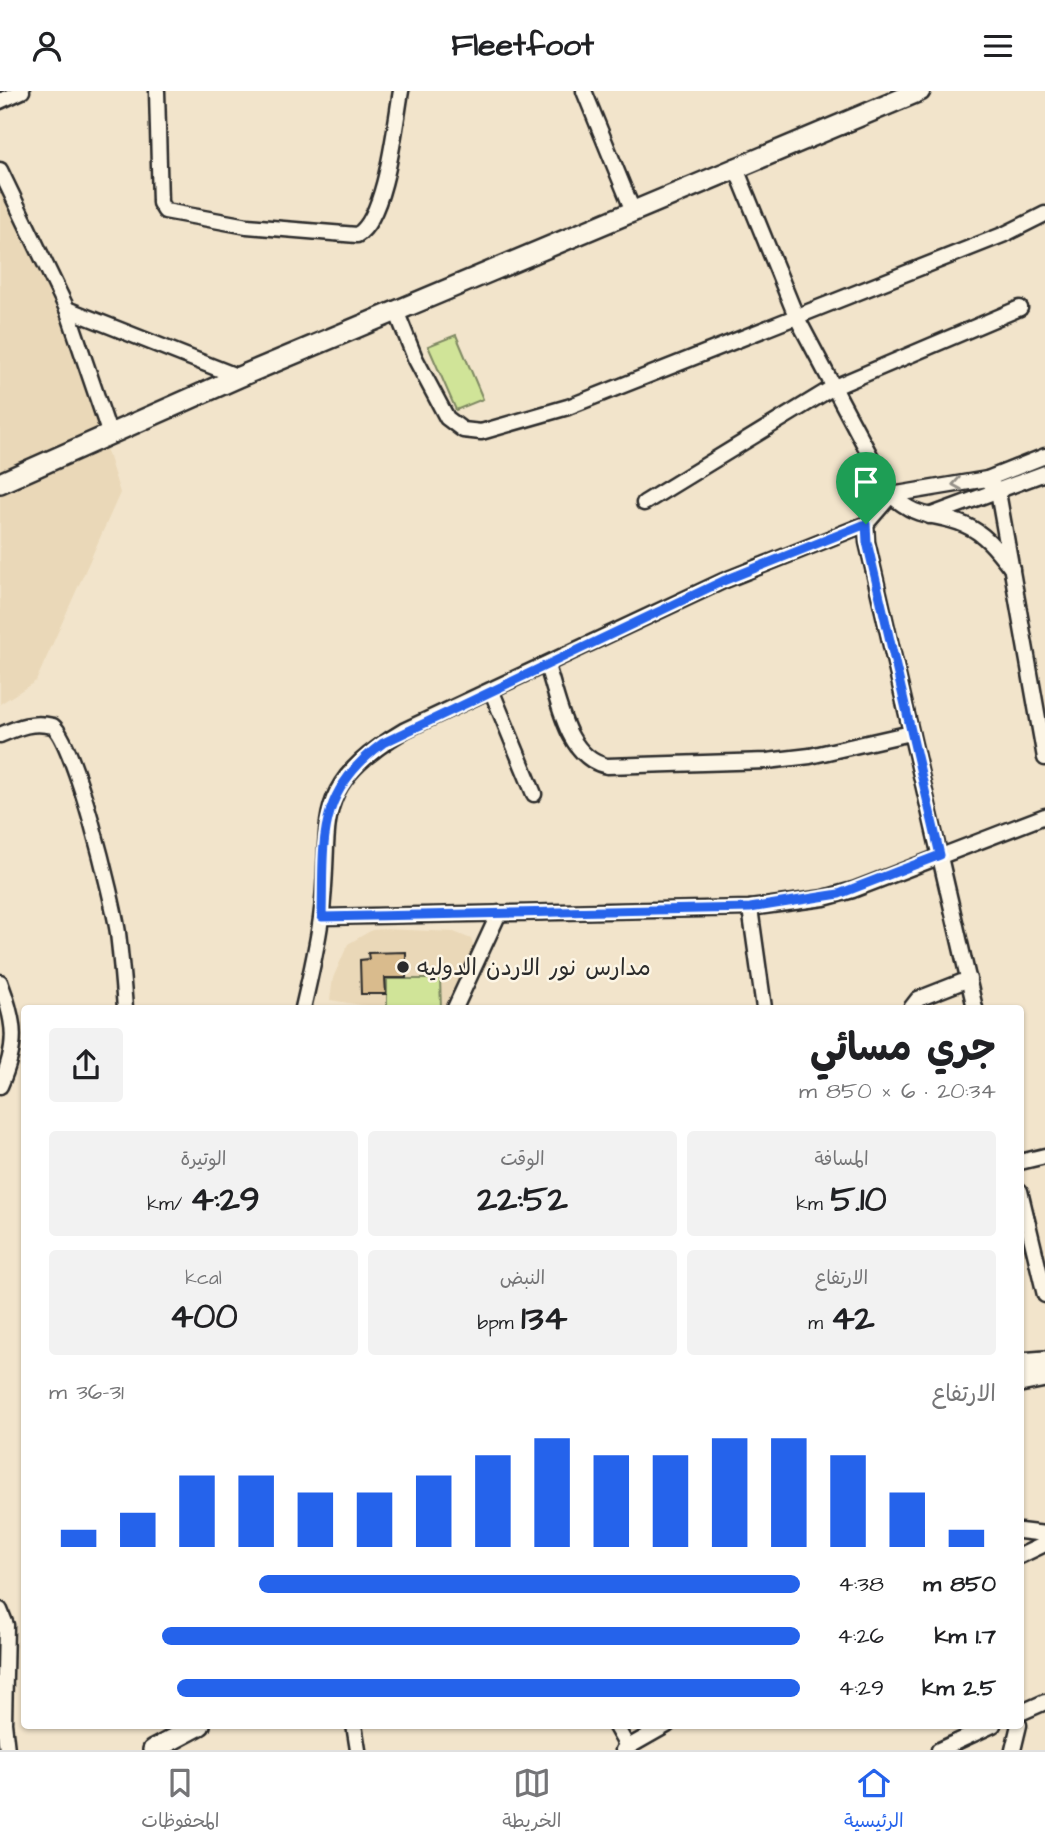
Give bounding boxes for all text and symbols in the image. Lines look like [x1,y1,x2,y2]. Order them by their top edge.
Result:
text: Fleetfoot [451,23,594,68]
icon: person [28,27,66,65]
icon: menu [979,27,1017,65]
pin [836,452,896,524]
icon: arrive [847,463,885,501]
one-way arrow [951,476,963,491]
place label: مدارس نور الاردن الدوليه [417,952,651,984]
marker: مدارس نور الاردن الدوليه [395,959,411,975]
text: جري مسائي [810,1023,996,1075]
button: share [49,1028,123,1102]
text: 20:34 · 6 × 850 m [799,1075,996,1107]
text: الوتيرة [181,1146,226,1173]
text: الوقت [500,1146,545,1173]
text: المسافة [814,1146,869,1173]
text: 4:29 [190,1175,260,1224]
text: 22:52 [477,1175,568,1224]
text: 5.10 [830,1175,887,1224]
text: /km [147,1191,190,1218]
text: km [796,1191,830,1218]
text: kcal [185,1265,222,1292]
text: النبض [500,1265,545,1292]
text: الارتفاع [815,1265,868,1292]
text: 400 [170,1292,237,1341]
text: 134 [521,1294,567,1343]
text: 42 [831,1294,875,1343]
text: bpm [478,1310,521,1337]
text: m [808,1310,831,1337]
text: 31–36 m [49,1376,124,1408]
text: الارتفاع [932,1378,996,1410]
text: 4:38 [838,1568,884,1600]
text: 850 m [923,1568,996,1600]
text: 4:26 [837,1620,884,1652]
text: 1.7 km [934,1620,996,1652]
text: 4:29 [838,1672,884,1704]
text: 2.5 km [922,1672,996,1704]
tab: المحفوظات [141,1764,220,1837]
tab: الخريطة [502,1764,561,1837]
tab: الرئيسية [844,1764,904,1837]

